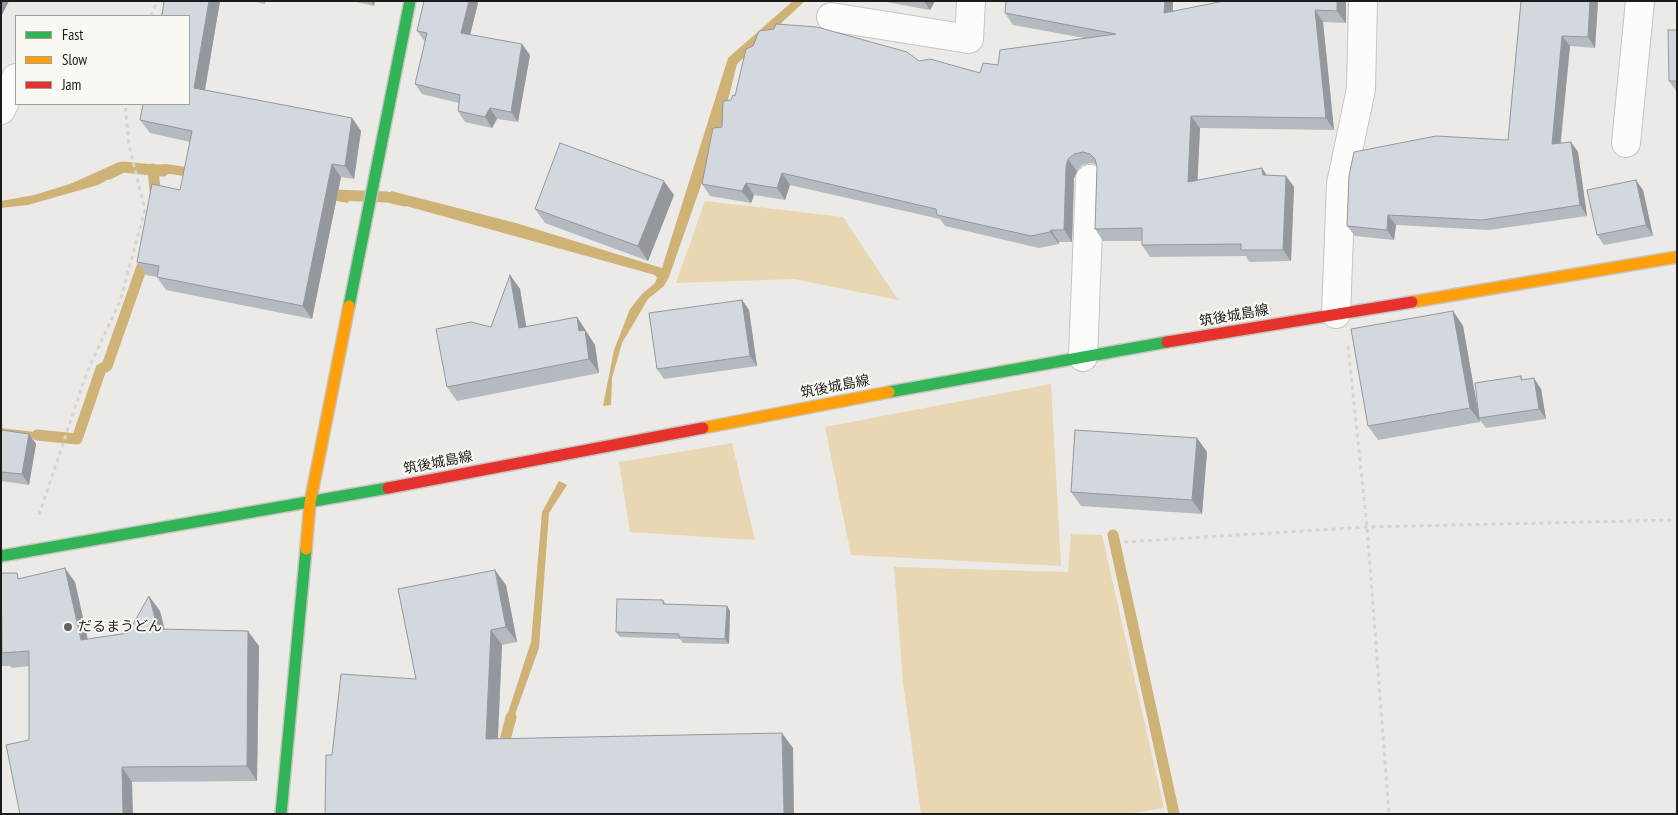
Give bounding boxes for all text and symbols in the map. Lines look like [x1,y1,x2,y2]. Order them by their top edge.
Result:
legend [15,15,190,105]
text: Fast [62,25,83,44]
text: Slow [62,50,87,69]
text: Jam [62,75,81,94]
street label: 筑後城島線 [1198,302,1270,330]
street label: 筑後城島線 [799,372,871,402]
street label: 筑後城島線 [402,448,474,478]
place label: だるまうどん [78,619,162,635]
marker: だるまうどん [62,621,74,633]

